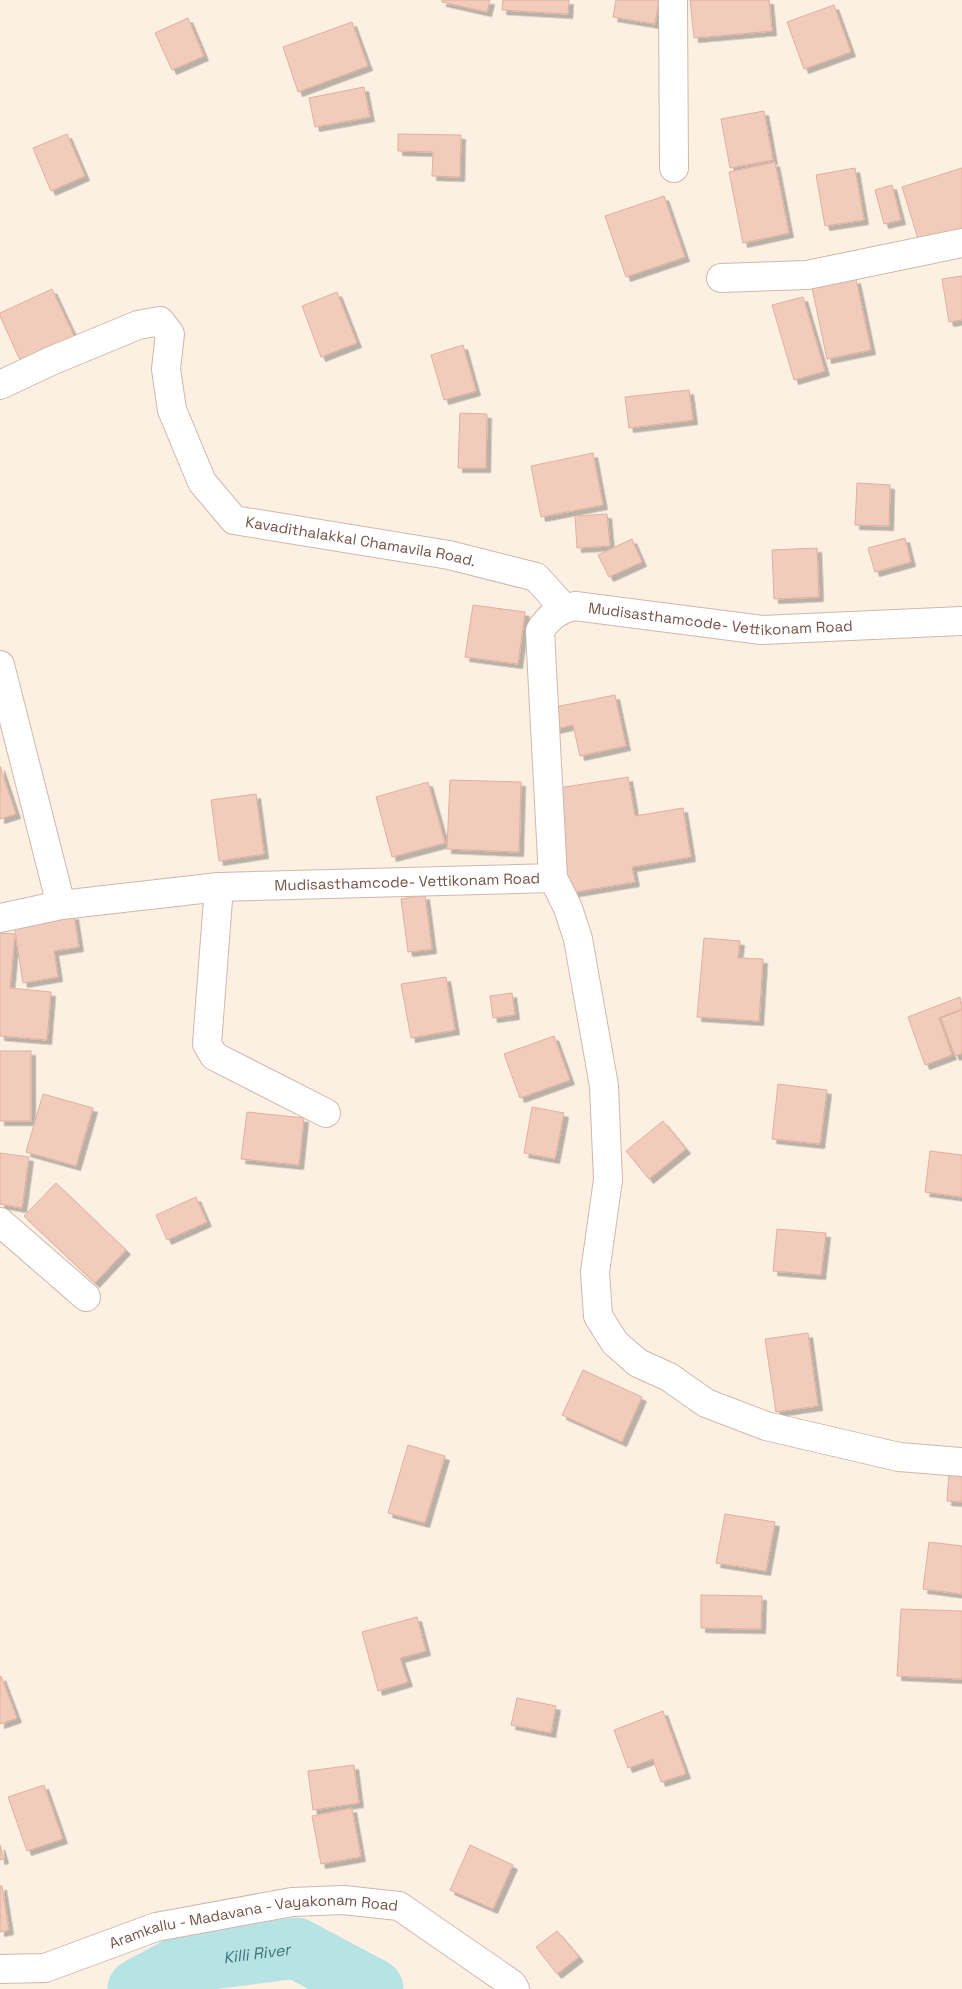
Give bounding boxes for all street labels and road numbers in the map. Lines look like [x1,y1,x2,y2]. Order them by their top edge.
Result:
street label: Kavadithalakkal Chamavila Road. [244,512,478,570]
street label: Mudisasthamcode- Vettikonam Road [587,598,853,639]
street label: Mudisasthamcode- Vettikonam Road [274,868,540,895]
street label: Aramkallu - Madavana - Vayakonam Road [106,1890,399,1953]

